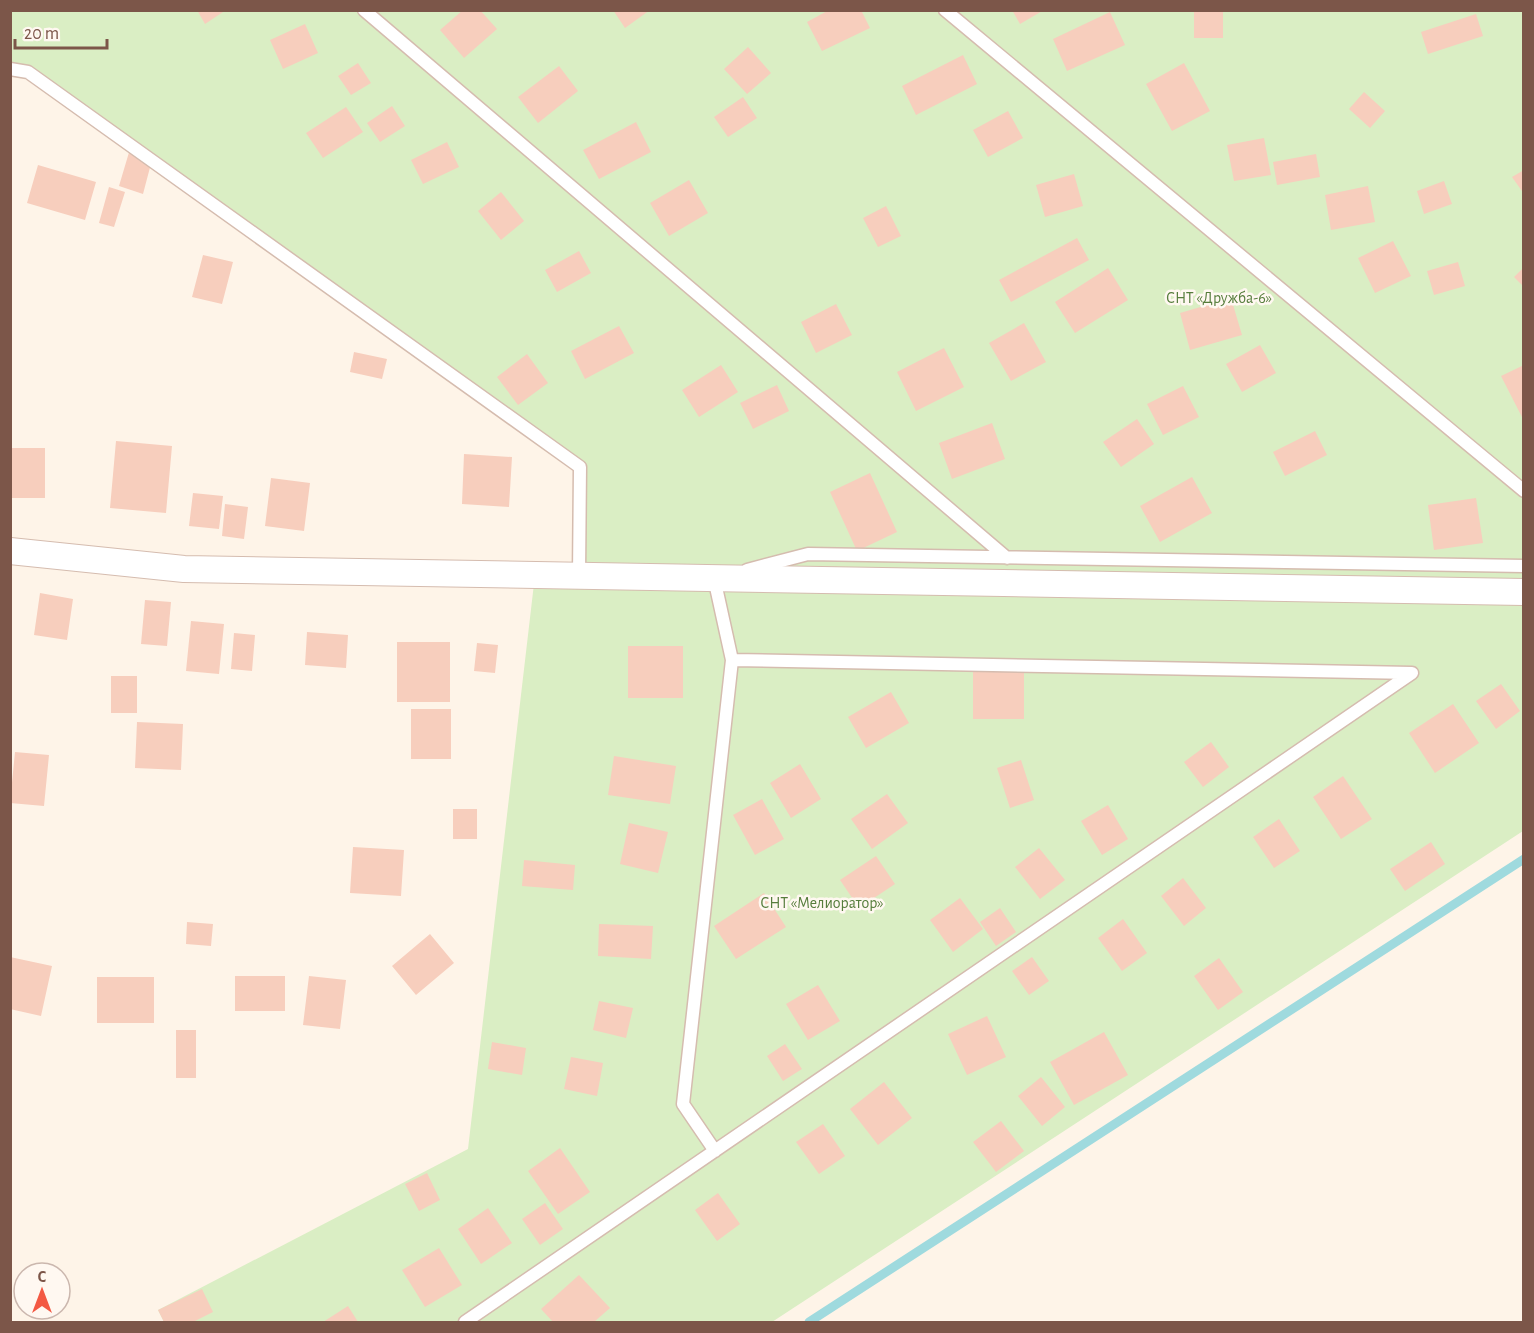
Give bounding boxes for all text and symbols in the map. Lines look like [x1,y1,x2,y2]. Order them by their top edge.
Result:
scale bar [15,12,106,50]
text: 20 m [24,25,59,43]
park label: СНТ «Дружба-6» [1166,290,1272,307]
park label: СНТ «Мелиоратор» [760,895,884,911]
north arrow [12,1261,72,1321]
text: С [38,1269,47,1285]

